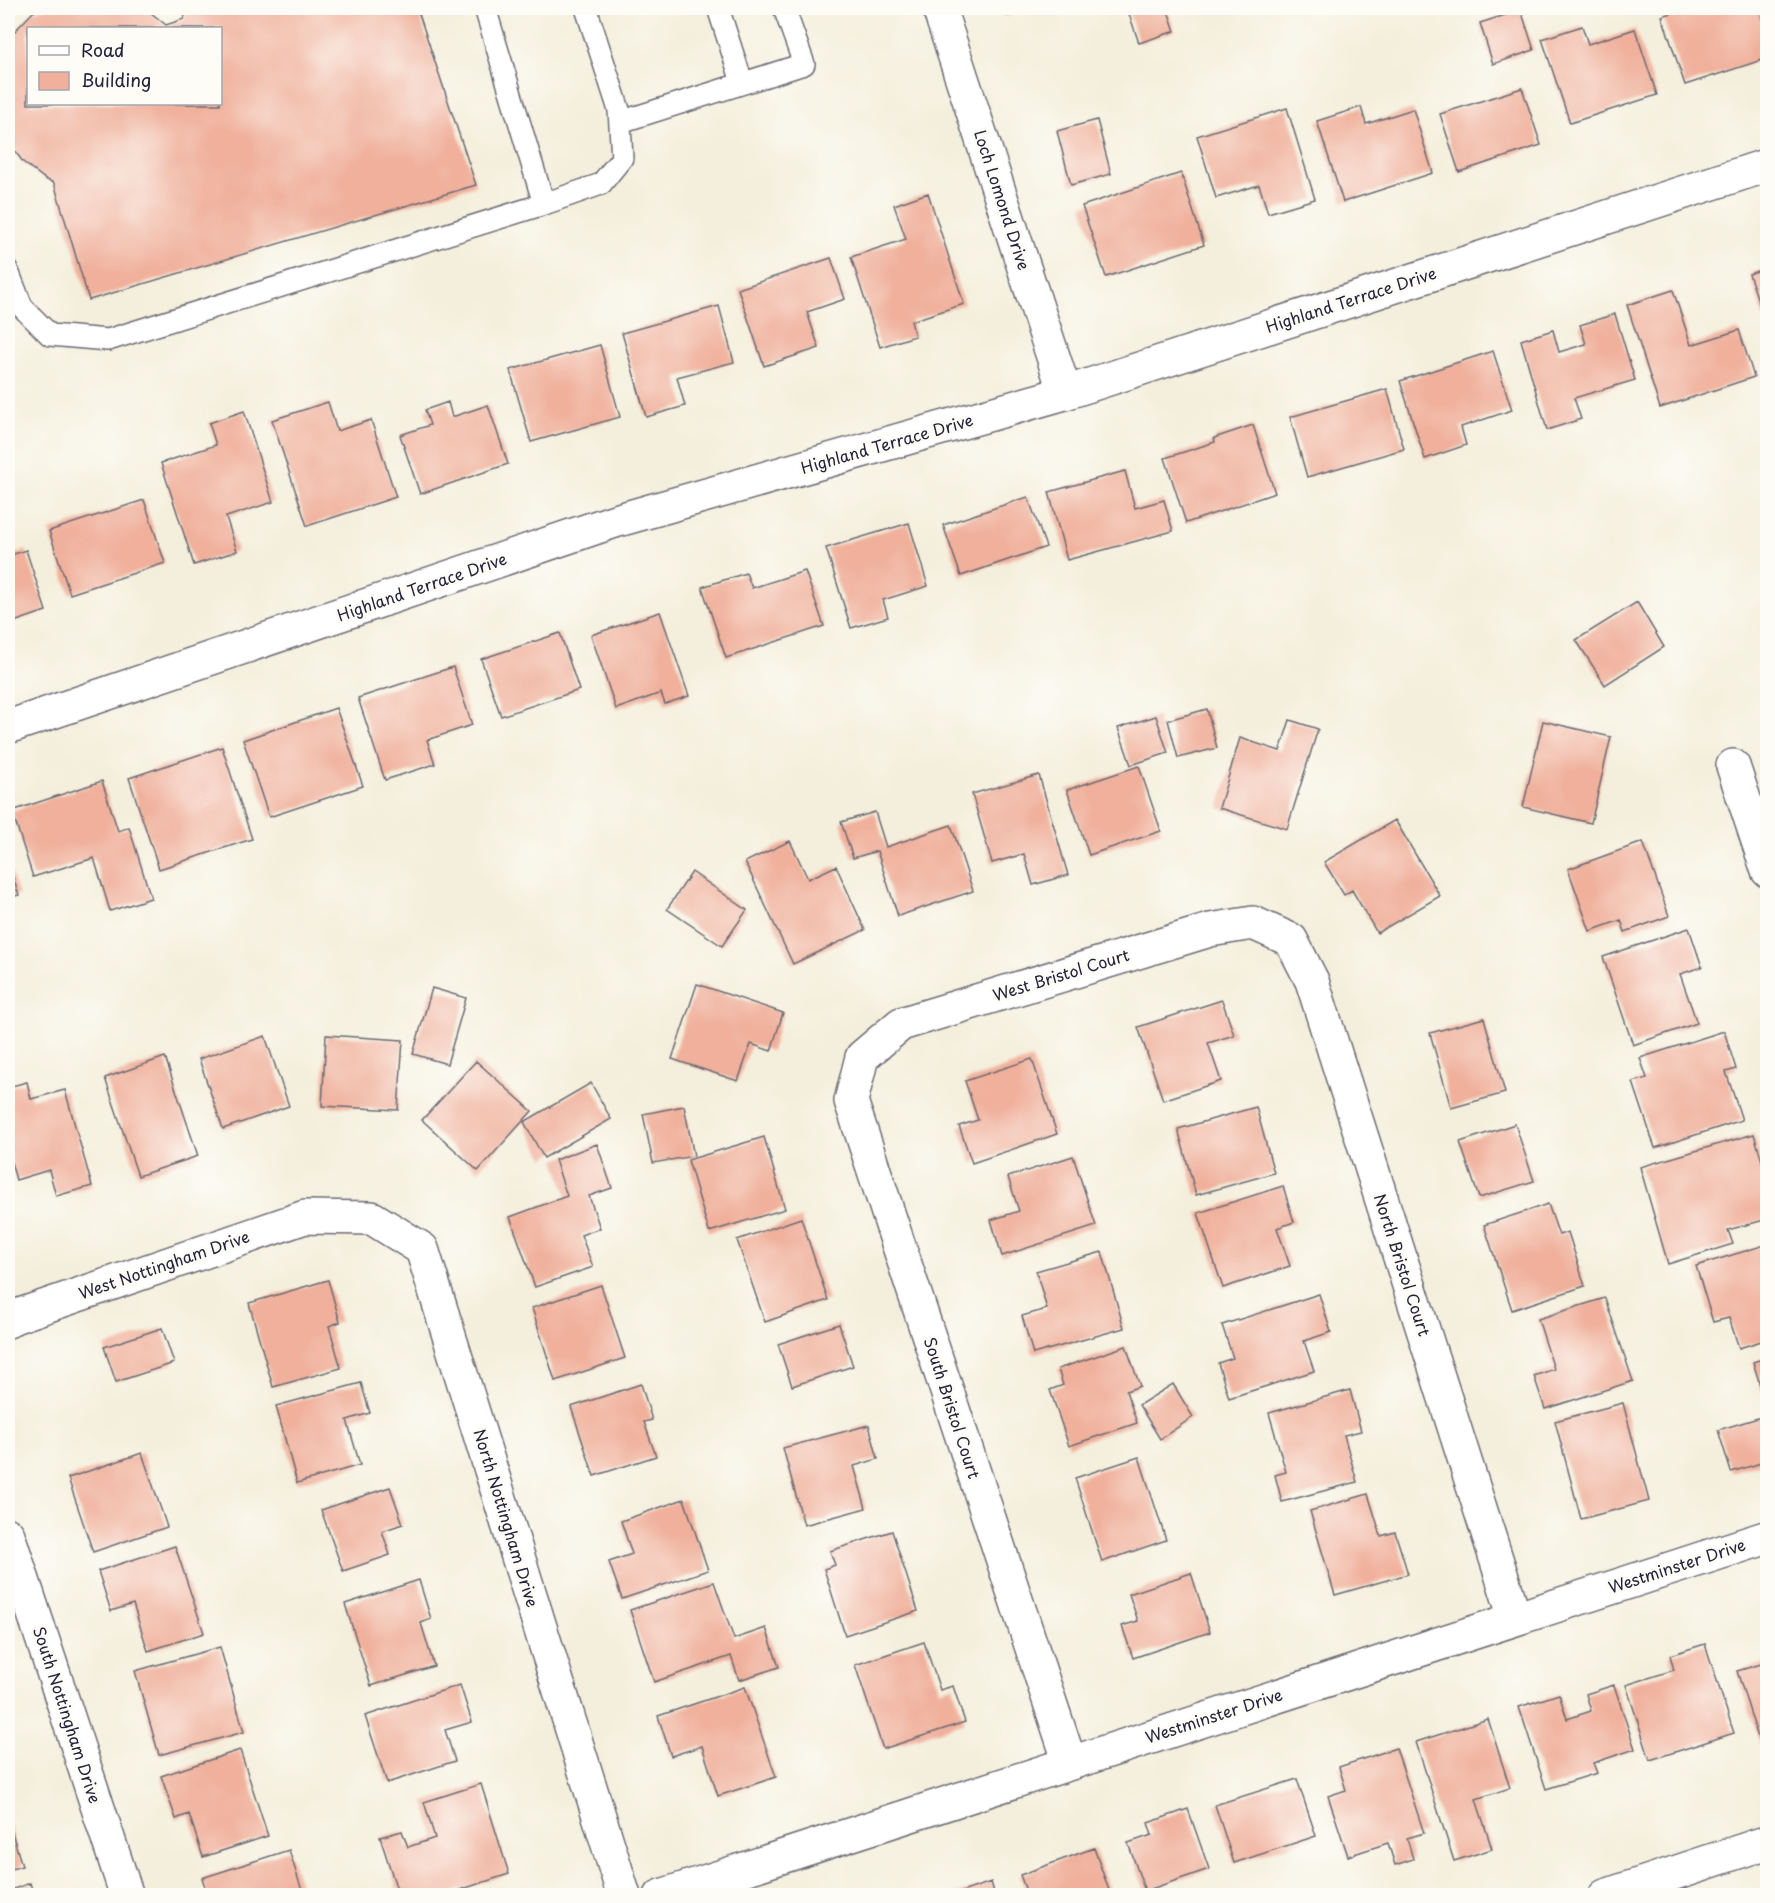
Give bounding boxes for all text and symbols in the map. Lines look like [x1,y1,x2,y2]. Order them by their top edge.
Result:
legend [27,27,222,105]
text: Road [81,36,125,63]
text: Building [81,66,151,93]
street label: Loch Lomond Drive [969,126,1037,273]
street label: Highland Terrace Drive [1262,260,1439,338]
street label: Highland Terrace Drive [798,407,976,479]
street label: Highland Terrace Drive [334,546,510,626]
street label: West Bristol Court [989,942,1132,1006]
street label: North Bristol Court [1369,1190,1437,1339]
street label: West Nottingham Drive [75,1224,252,1305]
street label: South Bristol Court [919,1334,987,1482]
street label: North Nottingham Drive [468,1426,546,1610]
street label: Westminster Drive [1605,1531,1749,1599]
street label: South Nottingham Drive [28,1623,108,1806]
street label: Westminster Drive [1142,1681,1286,1749]

